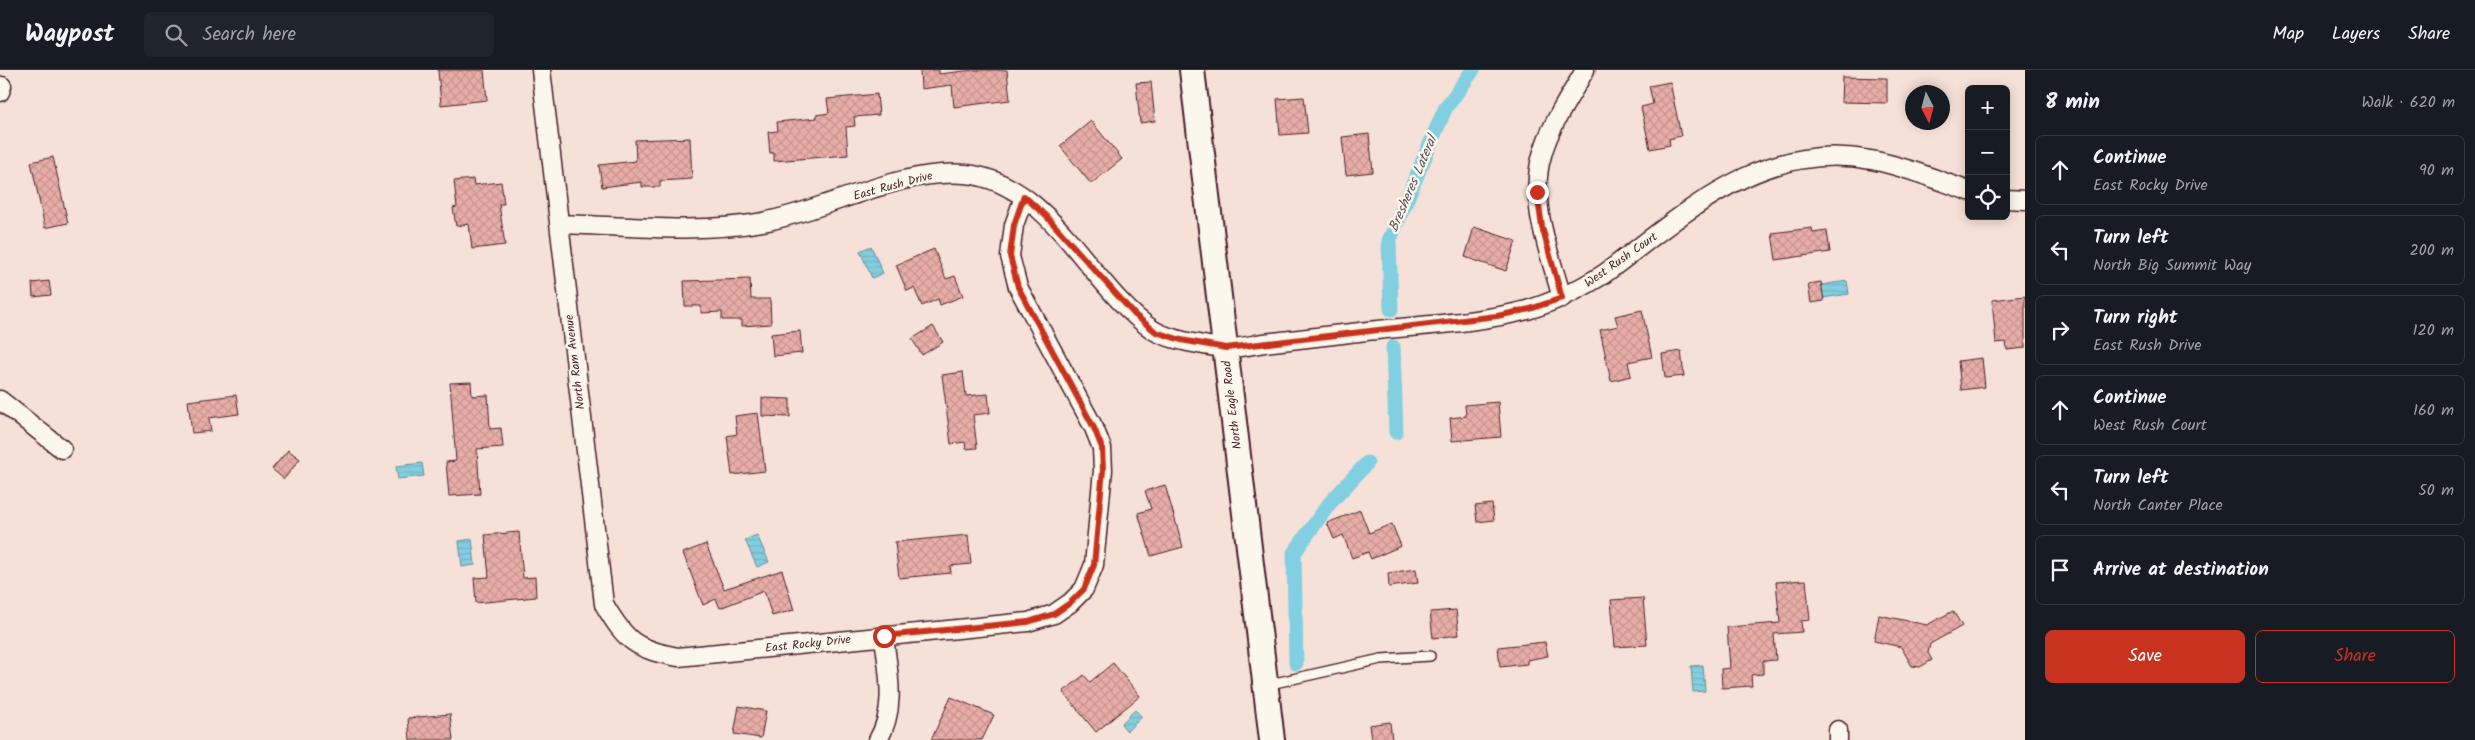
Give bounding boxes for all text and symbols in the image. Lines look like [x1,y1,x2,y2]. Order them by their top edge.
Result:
search box [144,12,494,57]
text: Waypost [25,15,114,54]
text: Search here [202,20,296,50]
text: Map [2273,20,2304,49]
text: Layers [2332,20,2380,49]
text: Share [2408,20,2450,49]
icon: search [162,21,190,49]
north arrow [1905,85,1950,130]
map controls [1965,85,2010,220]
button: + [1965,85,2010,130]
text: 8 min [2045,86,2100,119]
text: Walk · 620 m [2362,90,2455,115]
water label: Bresheres Lateral [1383,130,1444,236]
button: − [1965,130,2010,175]
text: Continue [2093,143,2166,173]
icon: ahead [2046,156,2074,184]
text: 90 m [2419,158,2454,183]
street label: East Rush Drive [851,166,935,206]
text: East Rocky Drive [2093,173,2208,198]
button: locate [1965,175,2010,220]
route end [1526,181,1549,204]
text: Turn left [2093,223,2168,253]
street label: West Rush Court [1581,227,1662,292]
icon: left [2046,236,2074,264]
text: 200 m [2410,238,2454,263]
text: North Big Summit Way [2093,253,2251,278]
text: Turn right [2093,303,2178,333]
street label: North Ram Avenue [560,313,590,411]
icon: right [2046,316,2074,344]
text: 120 m [2413,318,2454,343]
text: East Rush Drive [2093,333,2202,358]
street label: North Eagle Road [1217,359,1247,450]
text: Continue [2093,383,2166,413]
icon: ahead [2046,396,2074,424]
text: 160 m [2413,398,2454,423]
text: West Rush Court [2093,413,2207,438]
text: Turn left [2093,463,2168,493]
icon: left [2046,476,2074,504]
text: 50 m [2418,478,2454,503]
text: North Canter Place [2093,493,2223,518]
text: Arrive at destination [2093,555,2269,585]
icon: arrive [2046,556,2074,584]
route start [873,625,896,648]
street label: East Rocky Drive [764,630,852,658]
button: Save [2045,630,2245,683]
button: Share [2255,630,2455,683]

